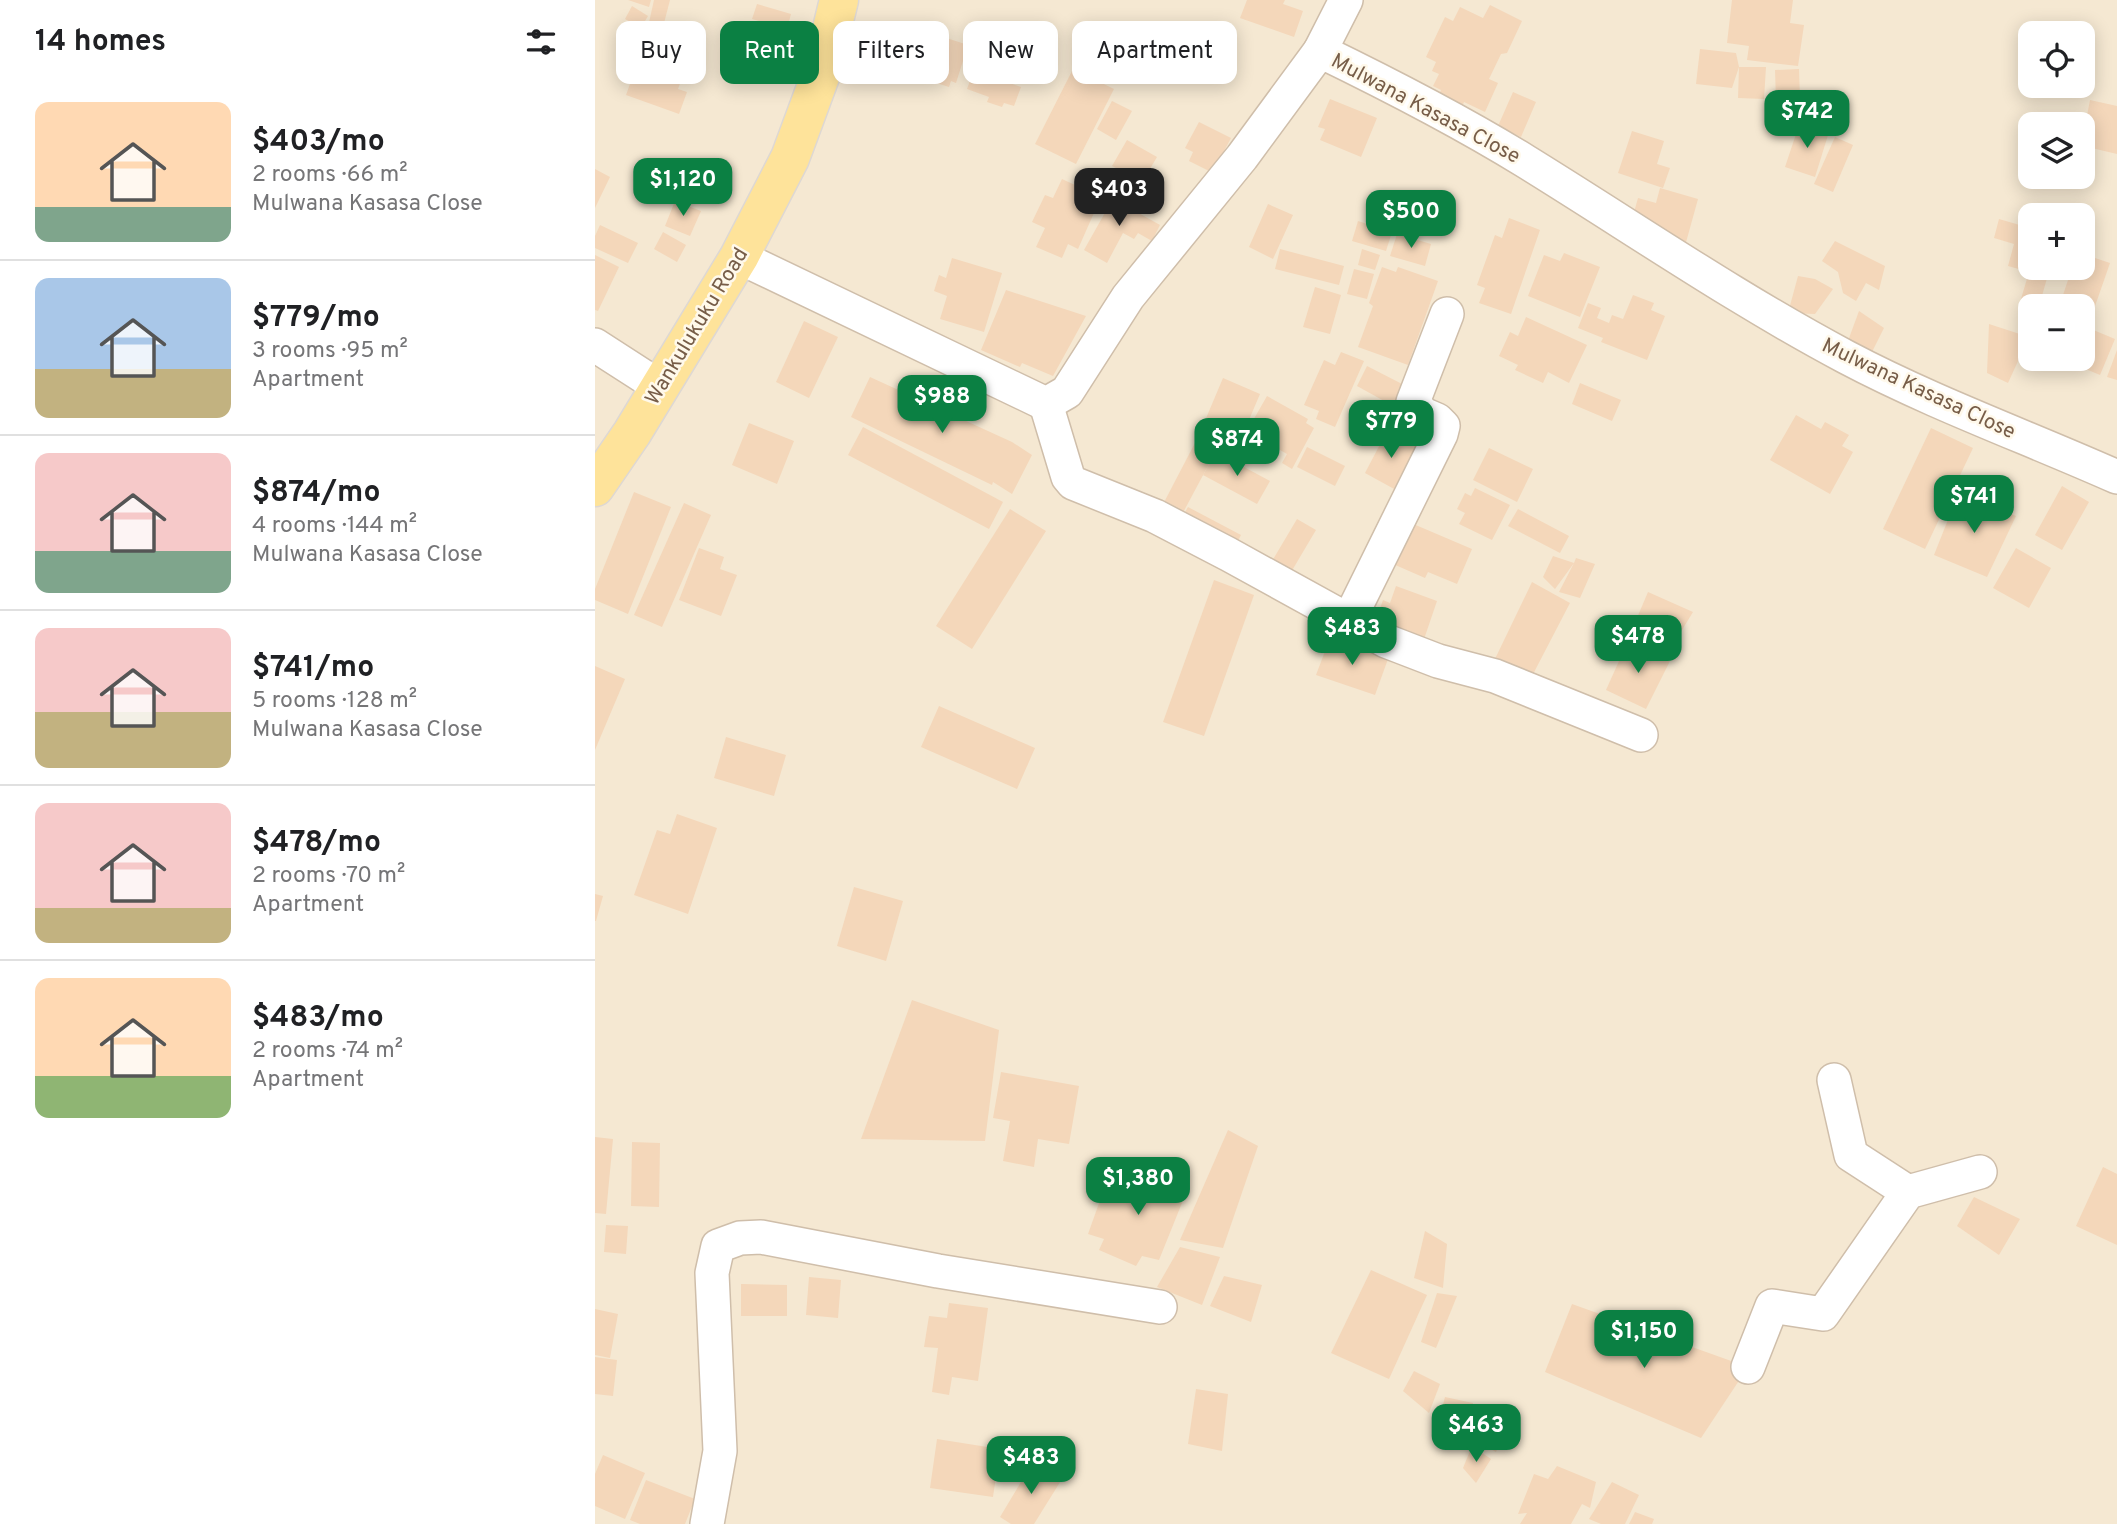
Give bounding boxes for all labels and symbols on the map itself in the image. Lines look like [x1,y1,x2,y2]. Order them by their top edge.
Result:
street label: Mulwana Kasasa Close [1326,48,1525,171]
pin: $742 [1766,90,1848,150]
pin: $1,120 [626,158,740,218]
pin: $403 [1078,168,1160,228]
pin: $500 [1370,190,1452,250]
street label: Wankulukuku Road [640,243,755,410]
street label: Mulwana Kasasa Close [1817,333,2020,446]
pin: $988 [901,376,983,435]
pin: $779 [1350,400,1432,460]
pin: $874 [1196,419,1278,478]
pin: $741 [1933,476,2015,535]
pin: $483 [1311,608,1393,667]
pin: $478 [1597,616,1679,675]
pin: $1,380 [1081,1158,1195,1217]
pin: $1,150 [1587,1310,1701,1370]
pin: $463 [1435,1404,1517,1464]
pin: $483 [990,1436,1072,1496]

